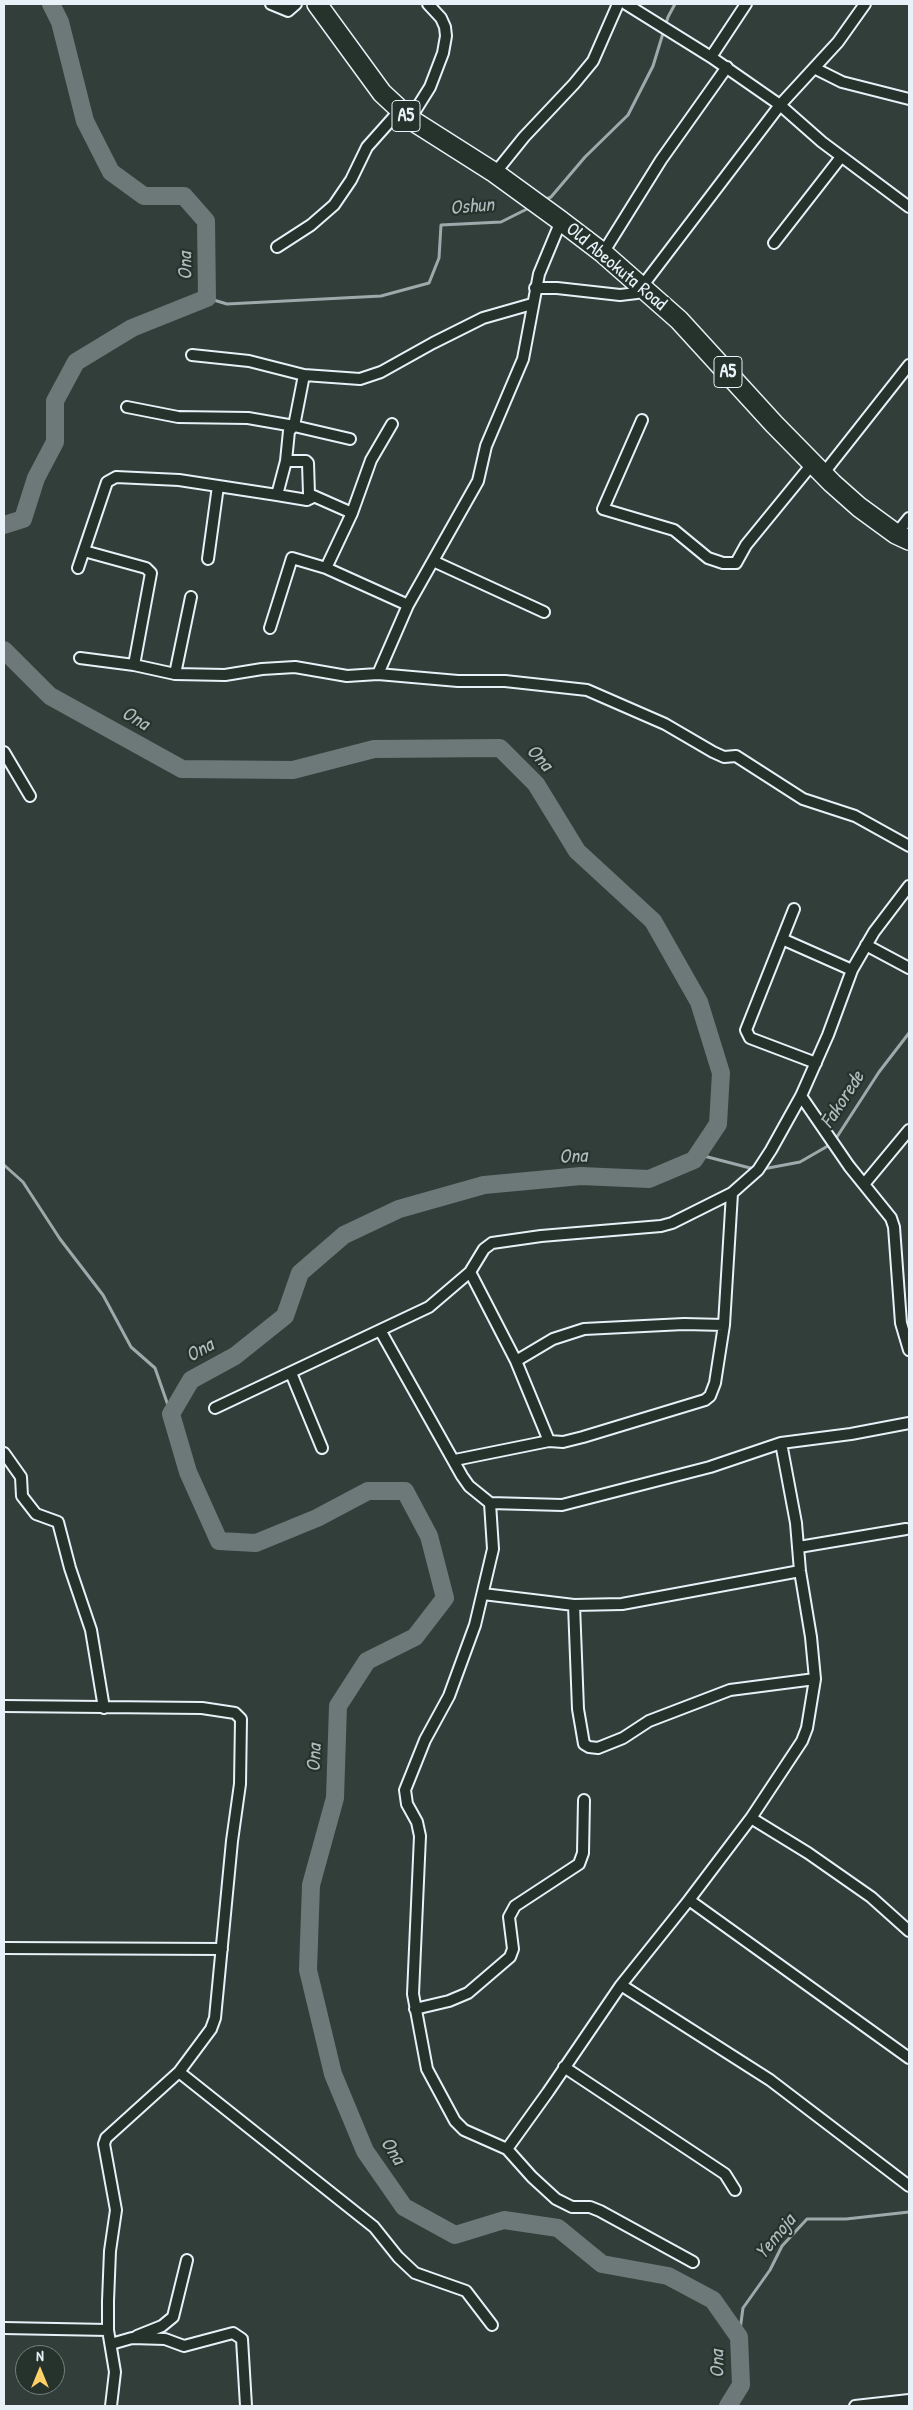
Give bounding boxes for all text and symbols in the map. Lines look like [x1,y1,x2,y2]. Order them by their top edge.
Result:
road number: A5 [392,100,420,132]
water label: Oshun [449,193,495,221]
street label: Old Abeokuta Road [561,218,671,316]
water label: Ona [174,252,198,280]
road number: A5 [714,357,742,388]
water label: Ona [117,702,153,736]
water label: Ona [521,740,557,776]
water label: Fakorede [816,1067,870,1133]
water label: Ona [558,1144,588,1170]
water label: Ona [182,1334,218,1368]
water label: Ona [303,1744,327,1772]
water label: Ona [374,2133,410,2169]
water label: Yemoja [751,2210,801,2264]
north arrow [15,2345,65,2395]
text: N [36,2346,44,2365]
water label: Ona [706,2350,730,2378]

